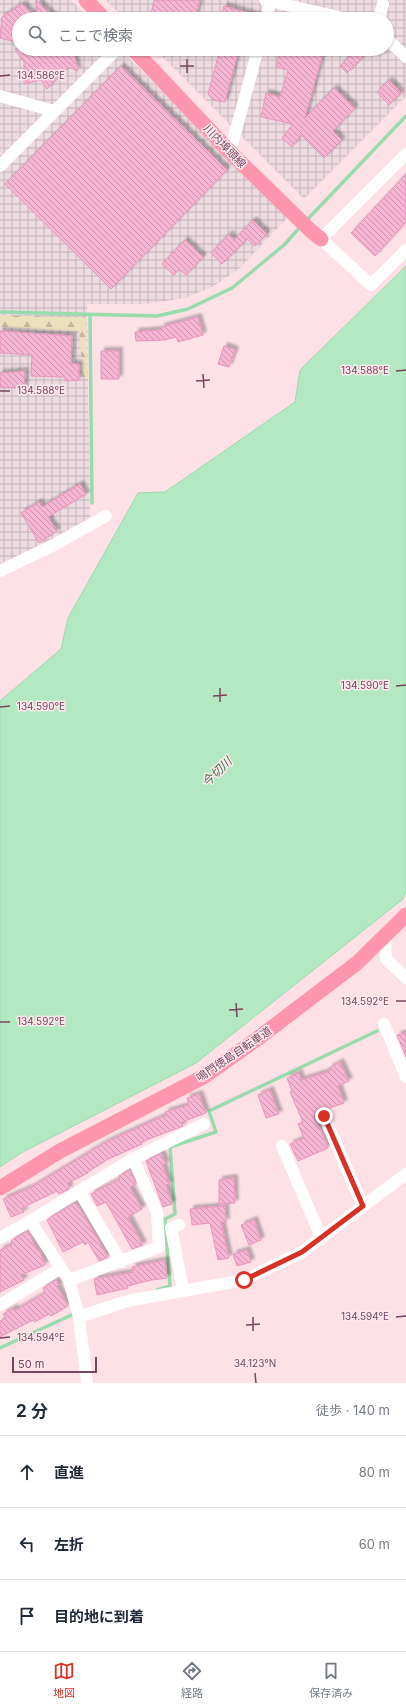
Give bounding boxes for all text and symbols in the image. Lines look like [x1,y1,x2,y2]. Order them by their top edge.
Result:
search box [12,12,394,56]
icon: search [26,23,48,45]
text: ここで検索 [58,26,133,45]
text: 134.586°E [17,69,65,81]
street label: 川内埠頭線 [201,121,249,171]
text: 134.588°E [341,364,389,376]
text: 134.588°E [17,384,65,396]
text: 134.590°E [341,679,389,691]
text: 134.590°E [17,700,65,712]
water label: 今切川 [198,752,236,790]
text: 134.592°E [341,995,389,1007]
text: 134.592°E [17,1015,65,1027]
street label: 鳴門徳島自転車道 [194,1024,274,1084]
route end [315,1107,333,1125]
route start [235,1271,253,1289]
text: 134.594°E [341,1310,389,1322]
text: 134.594°E [17,1331,65,1343]
scale bar [12,1355,97,1374]
text: 50 m [18,1357,44,1371]
text: 34.123°N [234,1357,276,1369]
text: 2 分 [16,1401,48,1421]
text: 徒歩 · 140 m [316,1402,390,1418]
icon: ahead [16,1461,38,1483]
text: 直進 [54,1463,84,1482]
text: 80 m [359,1464,390,1480]
icon: left [16,1533,38,1555]
text: 左折 [54,1535,84,1554]
text: 60 m [359,1536,390,1552]
icon: arrive [16,1605,38,1627]
text: 目的地に到着 [54,1607,144,1626]
tab: 地図 [53,1660,75,1700]
tab: 経路 [181,1660,203,1700]
tab: 保存済み [309,1660,353,1700]

